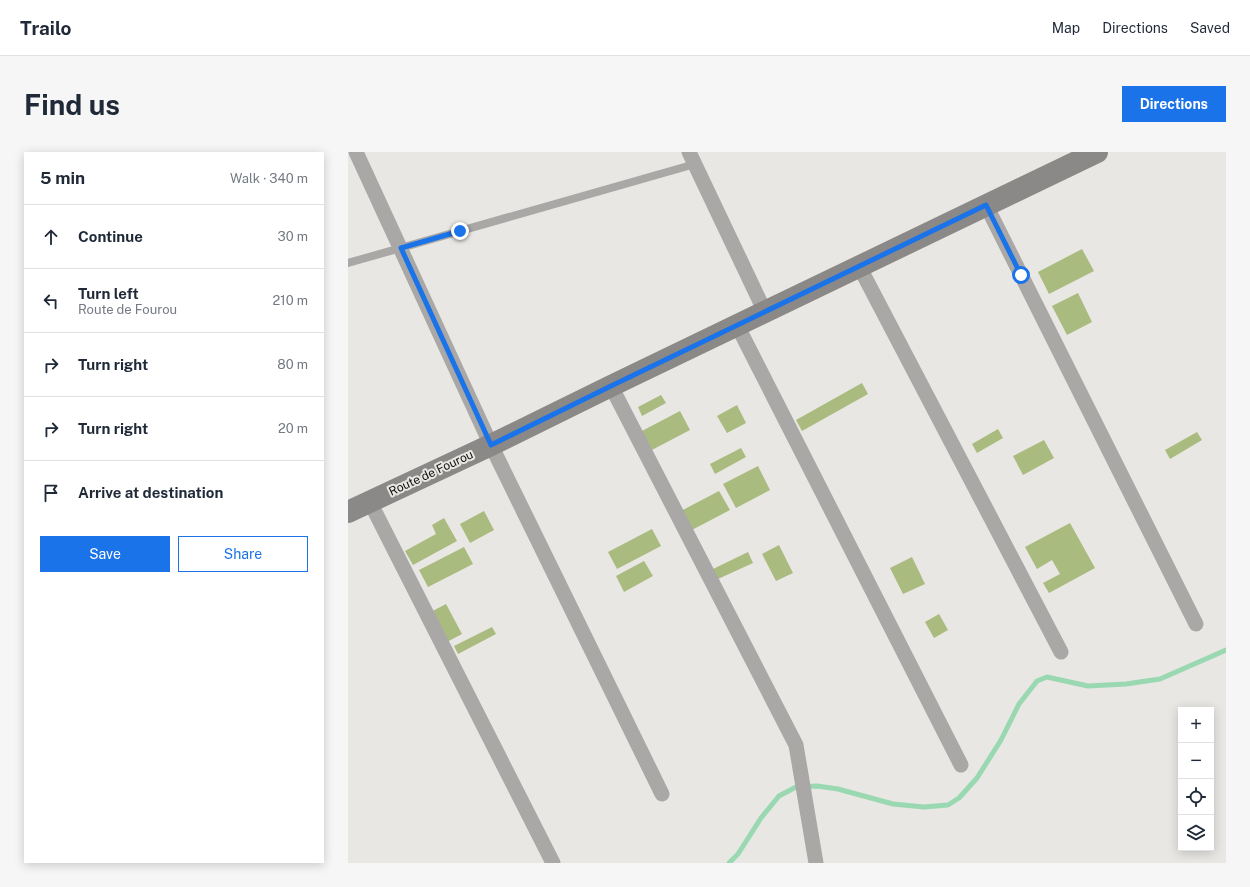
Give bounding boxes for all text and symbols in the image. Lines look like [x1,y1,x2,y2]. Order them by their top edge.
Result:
text: Trailo [20,17,72,39]
text: Map [1052,20,1080,36]
text: Directions [1102,20,1168,36]
text: Saved [1190,20,1230,36]
button: Directions [1122,86,1226,122]
text: Find us [24,88,120,121]
text: 5 min [40,168,85,188]
text: Walk · 340 m [230,171,308,186]
route end [451,222,469,240]
icon: ahead [40,226,62,248]
text: Continue [78,228,143,245]
text: 30 m [278,229,308,244]
route start [1012,266,1030,284]
text: Turn left [78,285,139,302]
icon: left [40,290,62,312]
text: 210 m [273,293,308,308]
text: Route de Fourou [78,302,177,317]
icon: right [40,354,62,376]
text: Turn right [78,356,148,373]
text: 80 m [277,357,308,372]
icon: right [40,418,62,440]
text: Turn right [78,420,148,437]
text: 20 m [278,421,308,436]
street label: Route de Fourou [387,447,475,499]
icon: arrive [40,482,62,504]
text: Arrive at destination [78,484,223,501]
button: Save [40,536,170,572]
button: Share [178,536,308,572]
map controls [1178,707,1214,851]
button: + [1178,707,1214,743]
button: − [1178,743,1214,779]
button: locate [1178,779,1214,815]
button: layers [1178,815,1214,851]

